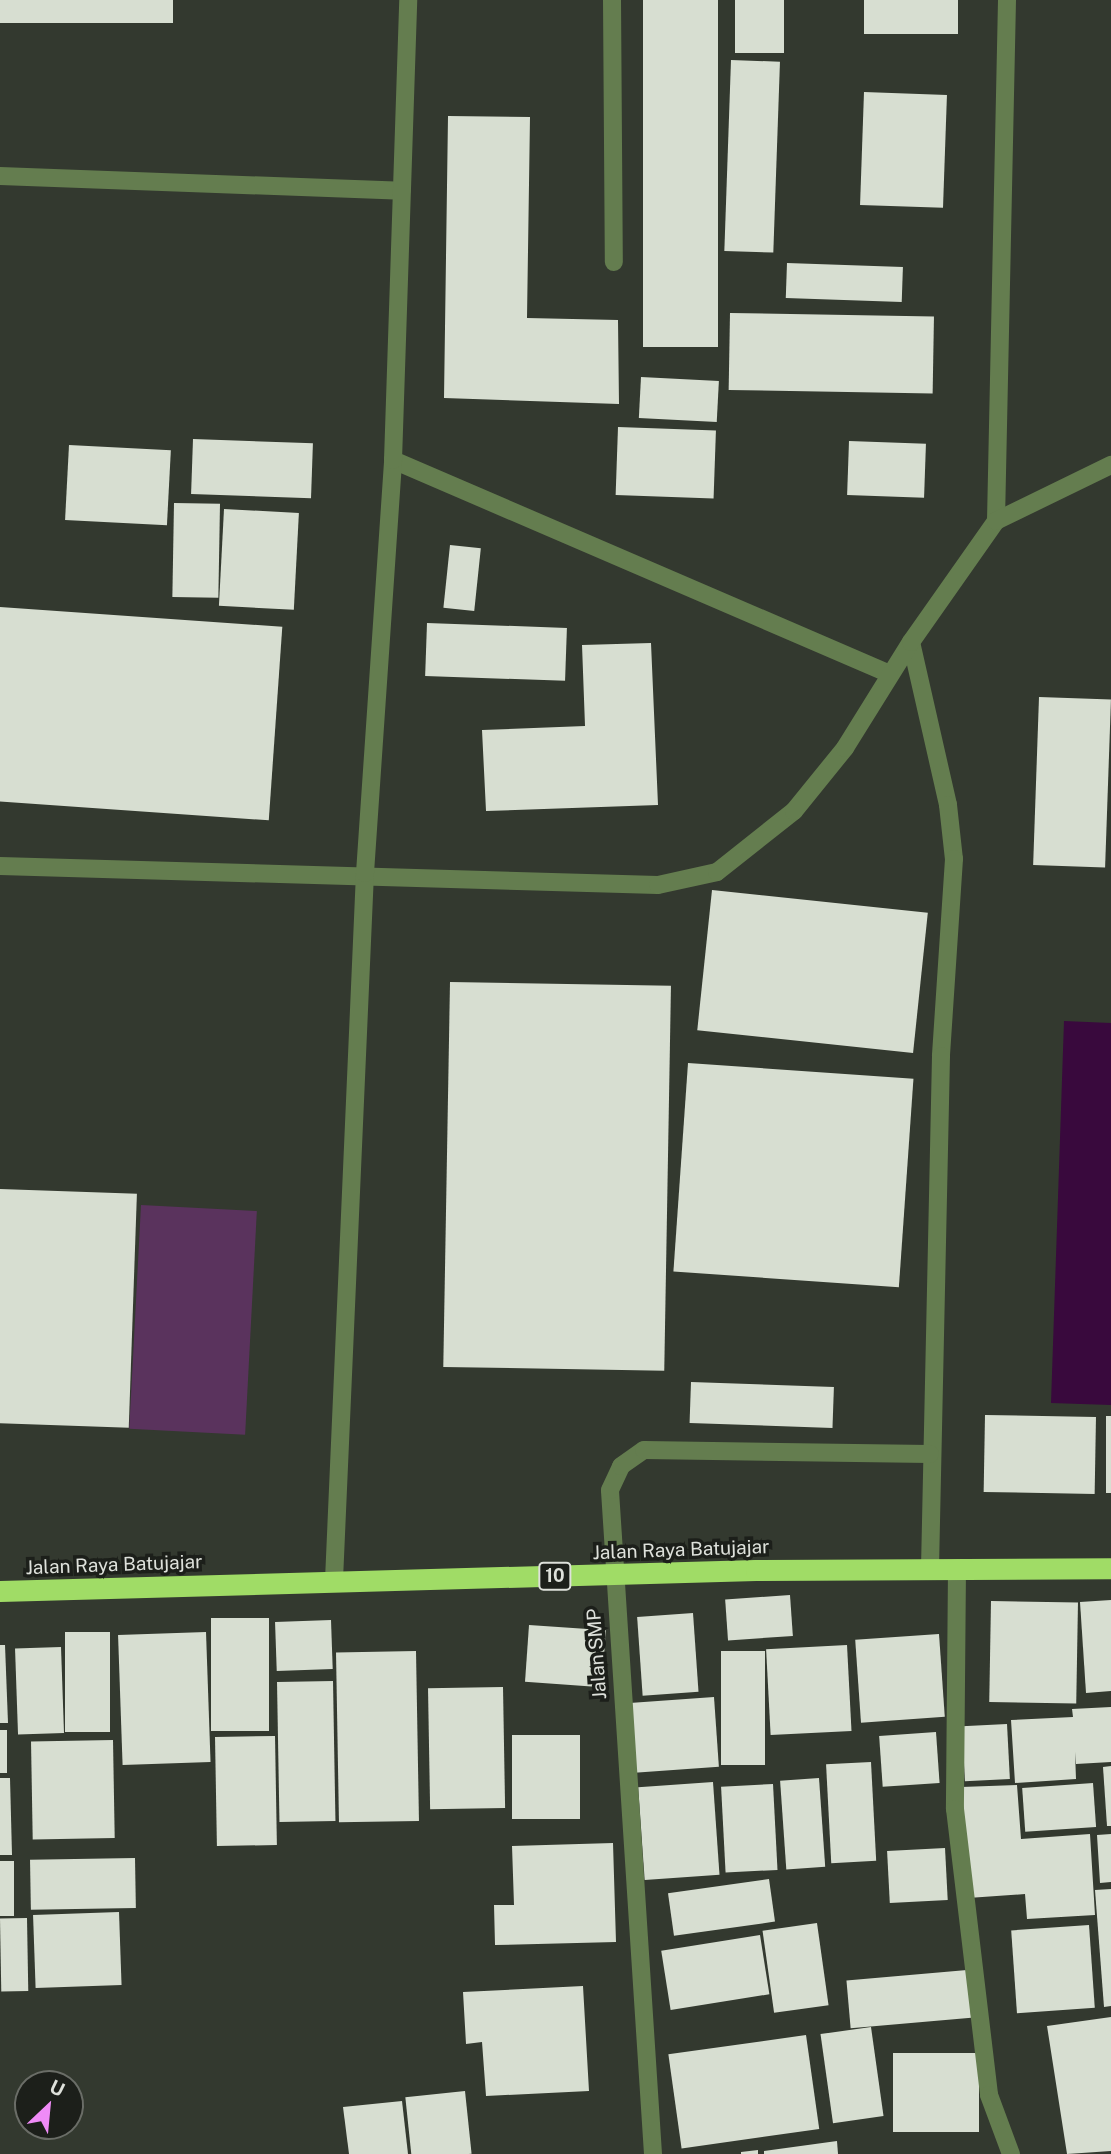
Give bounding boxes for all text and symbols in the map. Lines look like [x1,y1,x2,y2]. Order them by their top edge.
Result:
street label: Jalan Raya Batujajar [592,1536,770,1564]
street label: Jalan Raya Batujajar [25,1551,203,1579]
road number: 10 [538,1562,572,1590]
street label: Jalan SMP [582,1608,612,1700]
north arrow [14,2070,84,2140]
text: U [46,2075,68,2101]

